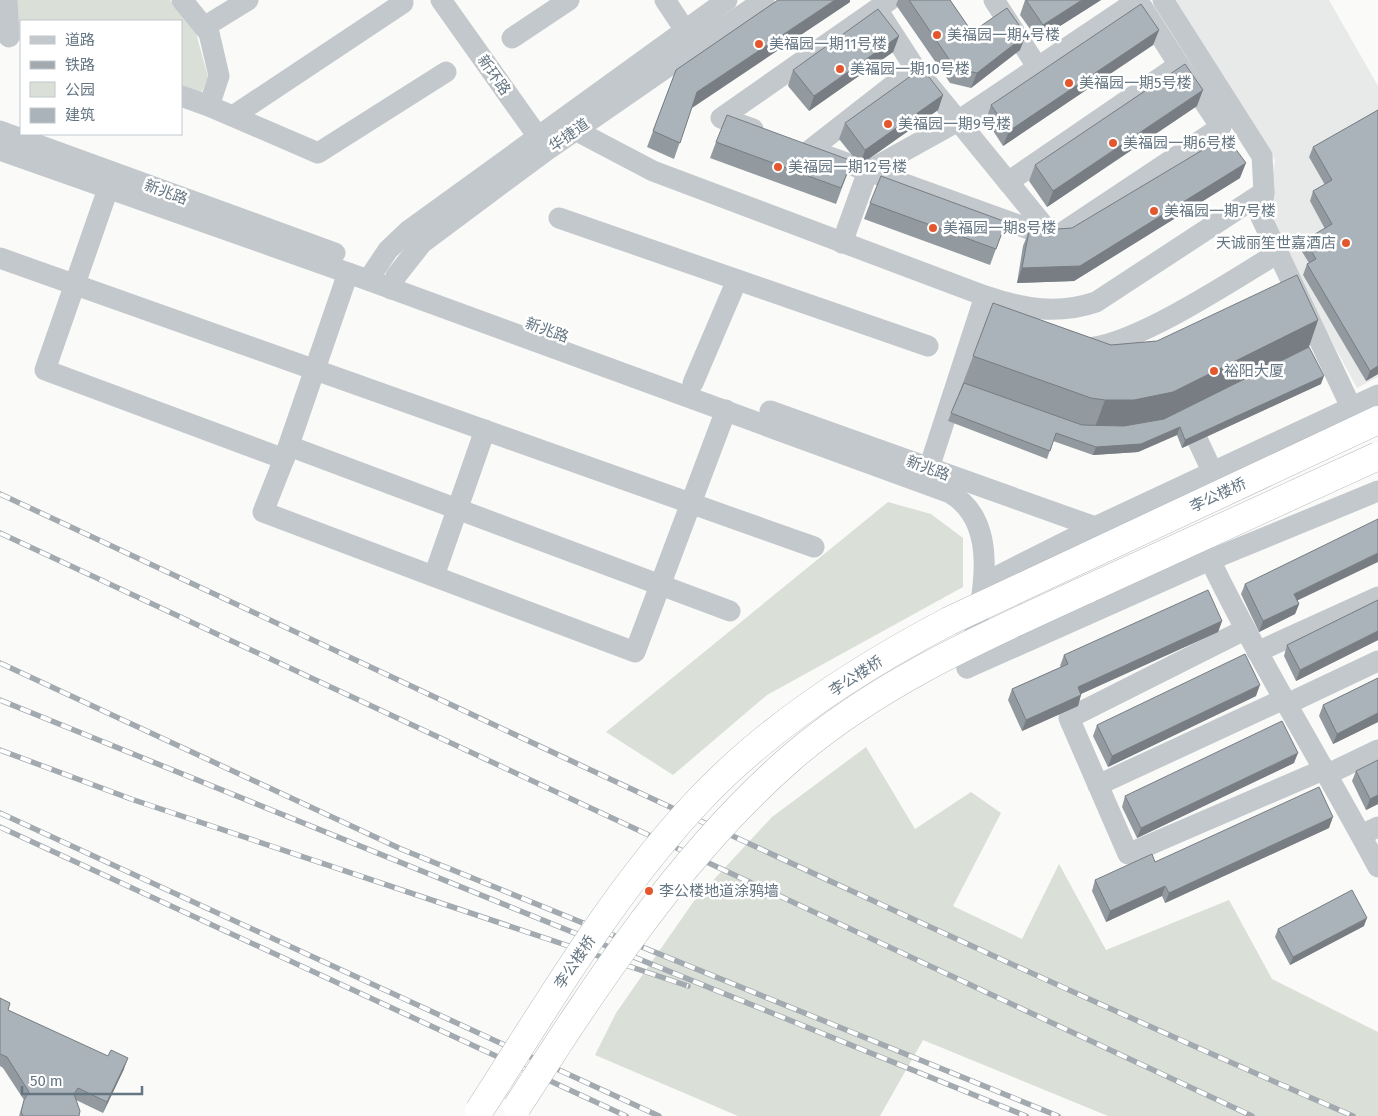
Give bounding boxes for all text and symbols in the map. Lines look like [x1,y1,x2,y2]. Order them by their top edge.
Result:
legend [20,20,182,135]
place label: 美福园一期4号楼 [947,26,1060,44]
marker: 美福园一期4号楼 [931,29,943,41]
text: 道路 [65,31,95,49]
place label: 美福园一期11号楼 [769,35,887,53]
marker: 美福园一期11号楼 [753,38,765,50]
street label: 新环路 [474,51,514,99]
text: 铁路 [65,56,95,74]
place label: 美福园一期10号楼 [850,60,970,78]
marker: 美福园一期10号楼 [834,63,846,75]
place label: 美福园一期5号楼 [1079,74,1192,92]
marker: 美福园一期5号楼 [1063,77,1075,89]
text: 公园 [65,81,95,99]
text: 建筑 [65,106,95,124]
street label: 华捷道 [545,115,593,155]
place label: 美福园一期9号楼 [898,115,1011,133]
marker: 美福园一期9号楼 [882,118,894,130]
place label: 美福园一期6号楼 [1123,134,1236,152]
marker: 美福园一期6号楼 [1107,137,1119,149]
place label: 美福园一期12号楼 [788,158,907,176]
marker: 美福园一期12号楼 [772,161,784,173]
street label: 新兆路 [142,176,190,208]
place label: 美福园一期7号楼 [1164,202,1276,220]
marker: 美福园一期7号楼 [1148,205,1160,217]
place label: 美福园一期8号楼 [943,219,1056,237]
marker: 美福园一期8号楼 [927,222,939,234]
place label: 天诚丽笙世嘉酒店 [1216,234,1336,252]
marker: 天诚丽笙世嘉酒店 [1340,237,1352,249]
street label: 新兆路 [523,314,571,346]
place label: 裕阳大厦 [1224,362,1284,380]
marker: 裕阳大厦 [1208,365,1220,377]
street label: 新兆路 [904,452,952,484]
street label: 李公楼桥 [1187,474,1249,516]
street label: 李公楼桥 [826,652,886,700]
place label: 李公楼地道涂鸦墙 [659,882,779,900]
marker: 李公楼地道涂鸦墙 [643,885,655,897]
street label: 李公楼桥 [551,932,599,992]
scale bar [22,1064,142,1096]
text: 50 m [30,1072,63,1090]

